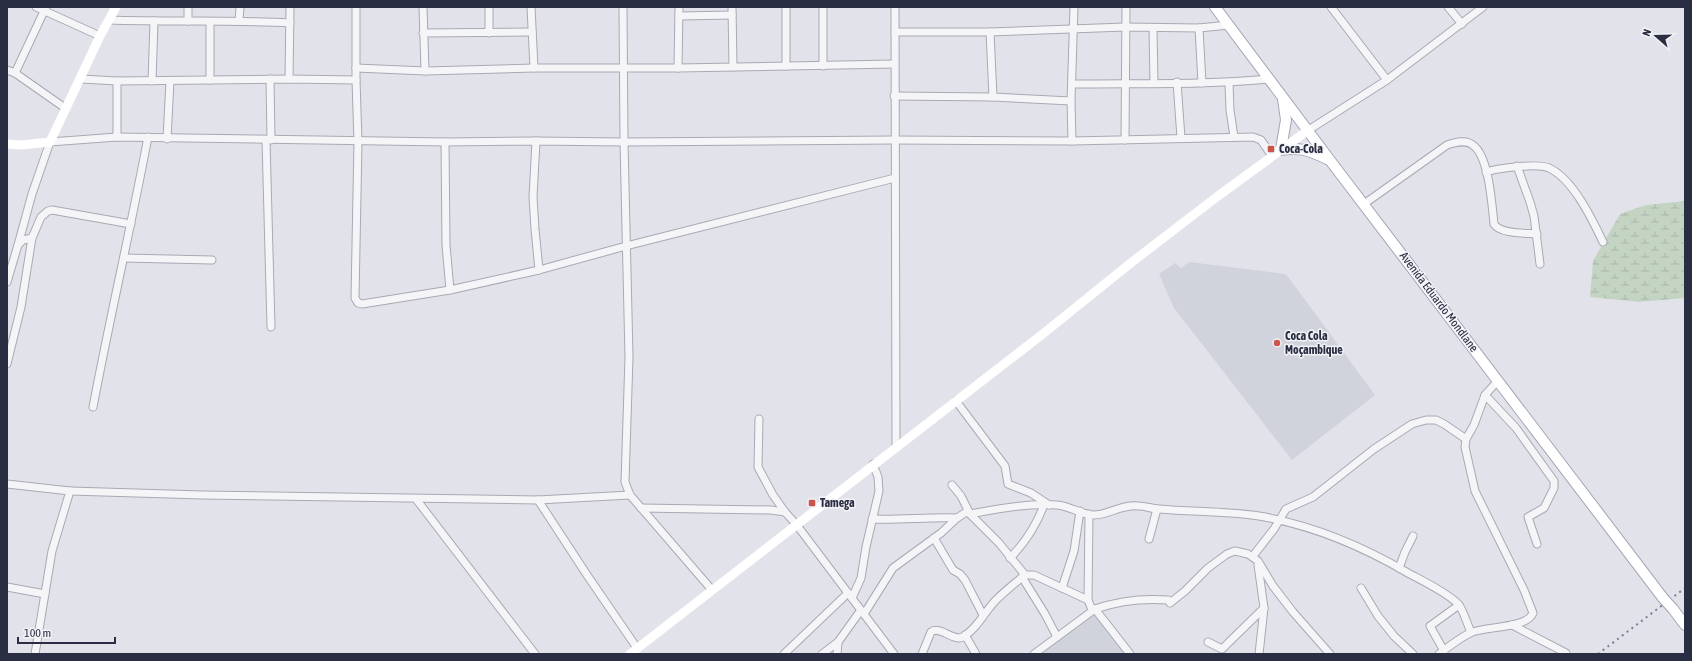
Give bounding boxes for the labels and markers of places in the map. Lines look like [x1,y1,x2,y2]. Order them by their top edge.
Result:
place label: Coca-Cola [1279,142,1323,156]
marker: Coca-Cola [1266,144,1276,154]
place label: Coca Cola Moçambique [1285,329,1343,357]
marker: Coca Cola Moçambique [1272,338,1282,348]
place label: Tamega [820,496,855,510]
marker: Tamega [807,498,817,508]

